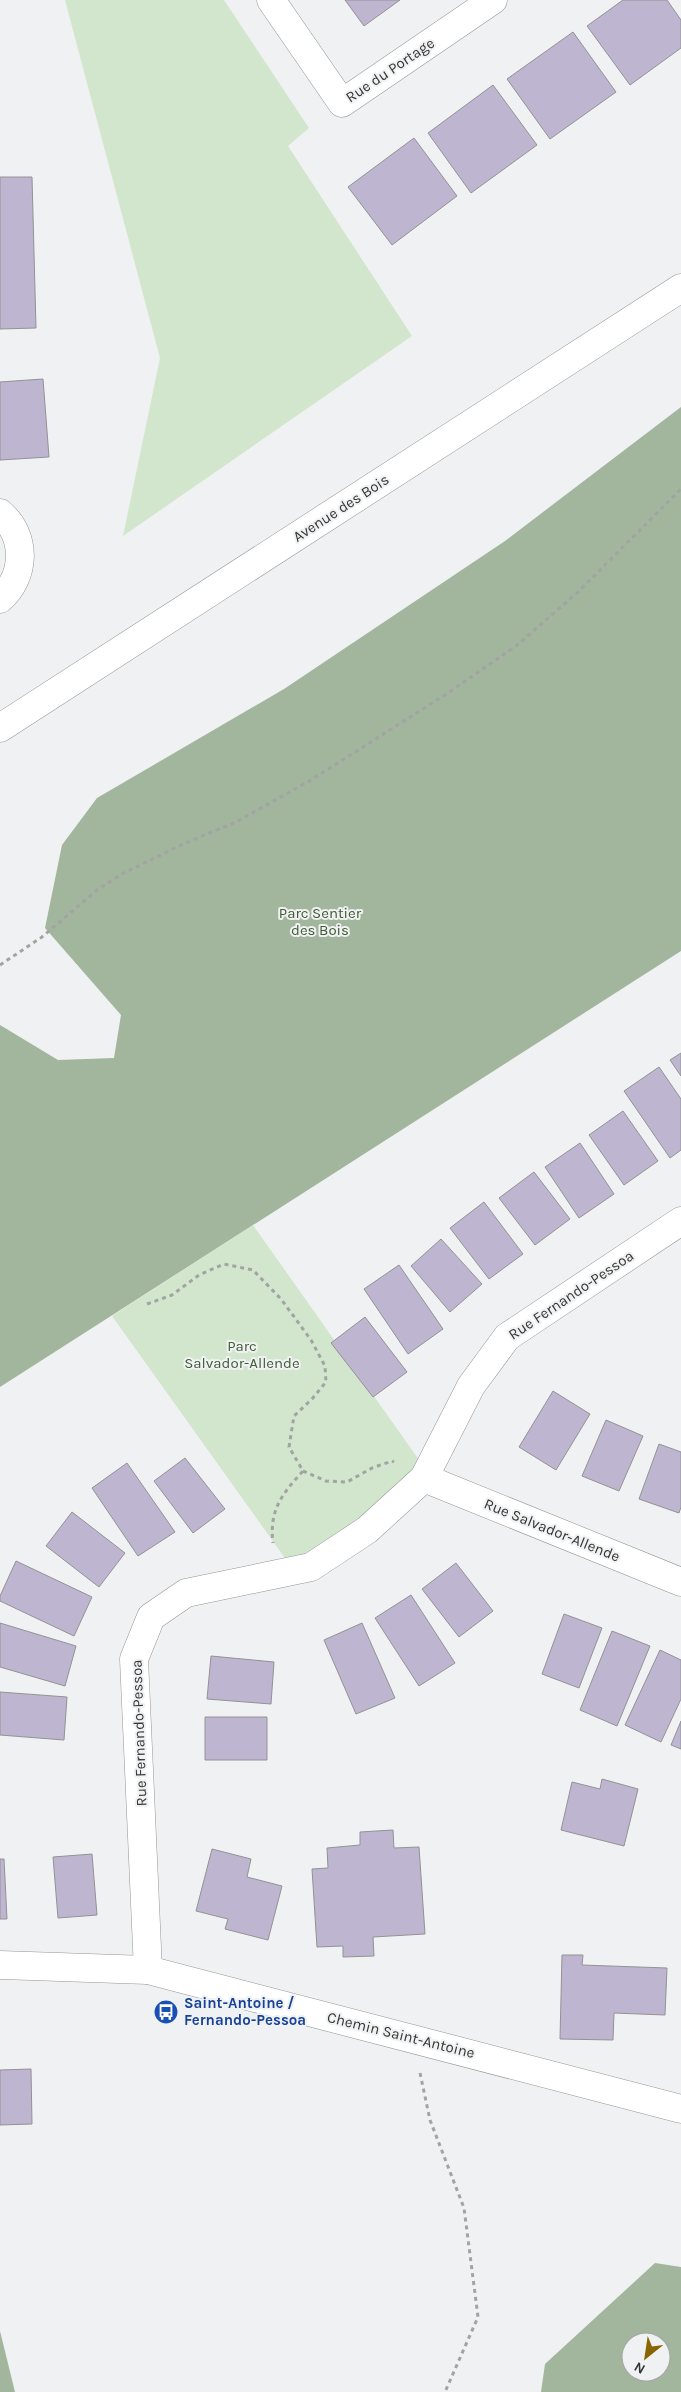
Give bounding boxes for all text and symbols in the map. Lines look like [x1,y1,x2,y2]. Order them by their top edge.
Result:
street label: Rue du Portage [342,34,438,106]
street label: Avenue des Bois [290,470,392,546]
park label: Parc Sentier des Bois [279,904,362,939]
street label: Rue Fernando-Pessoa [505,1246,637,1344]
park label: Parc Salvador-Allende [184,1337,300,1372]
street label: Rue Salvador-Allende [481,1495,623,1565]
street label: Rue Fernando-Pessoa [127,1659,151,1807]
place label: Saint-Antoine / Fernando-Pessoa [184,1994,306,2029]
bus stop icon: Saint-Antoine / Fernando-Pessoa [153,1999,179,2025]
street label: Chemin Saint-Antoine [325,2008,477,2062]
north arrow [621,2332,671,2382]
text: N [631,2358,648,2378]

